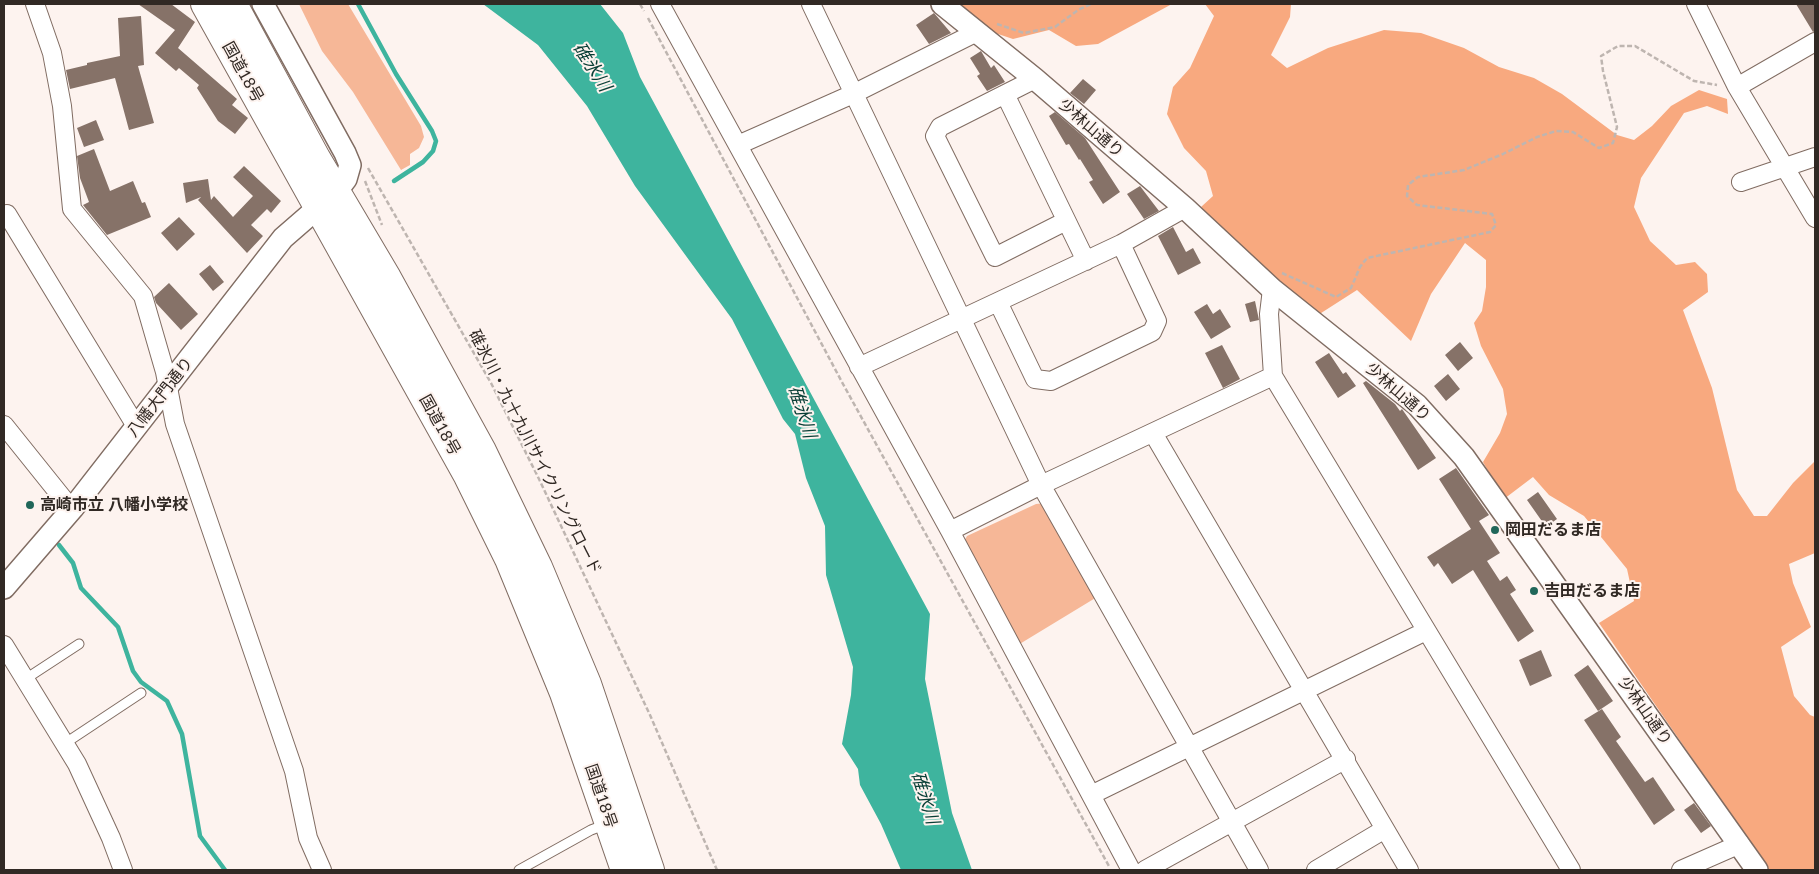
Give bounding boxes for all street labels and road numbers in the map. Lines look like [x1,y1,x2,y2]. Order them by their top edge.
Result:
street label: 国道18号 [218,38,268,106]
street label: 少林山通り [1055,95,1127,161]
street label: 碓氷川・九十九川サイクリングロード [465,326,605,578]
street label: 八幡大門通り [123,353,197,441]
street label: 少林山通り [1362,359,1434,425]
street label: 国道18号 [415,391,465,459]
street label: 少林山通り [1614,673,1676,749]
street label: 国道18号 [581,761,621,831]

